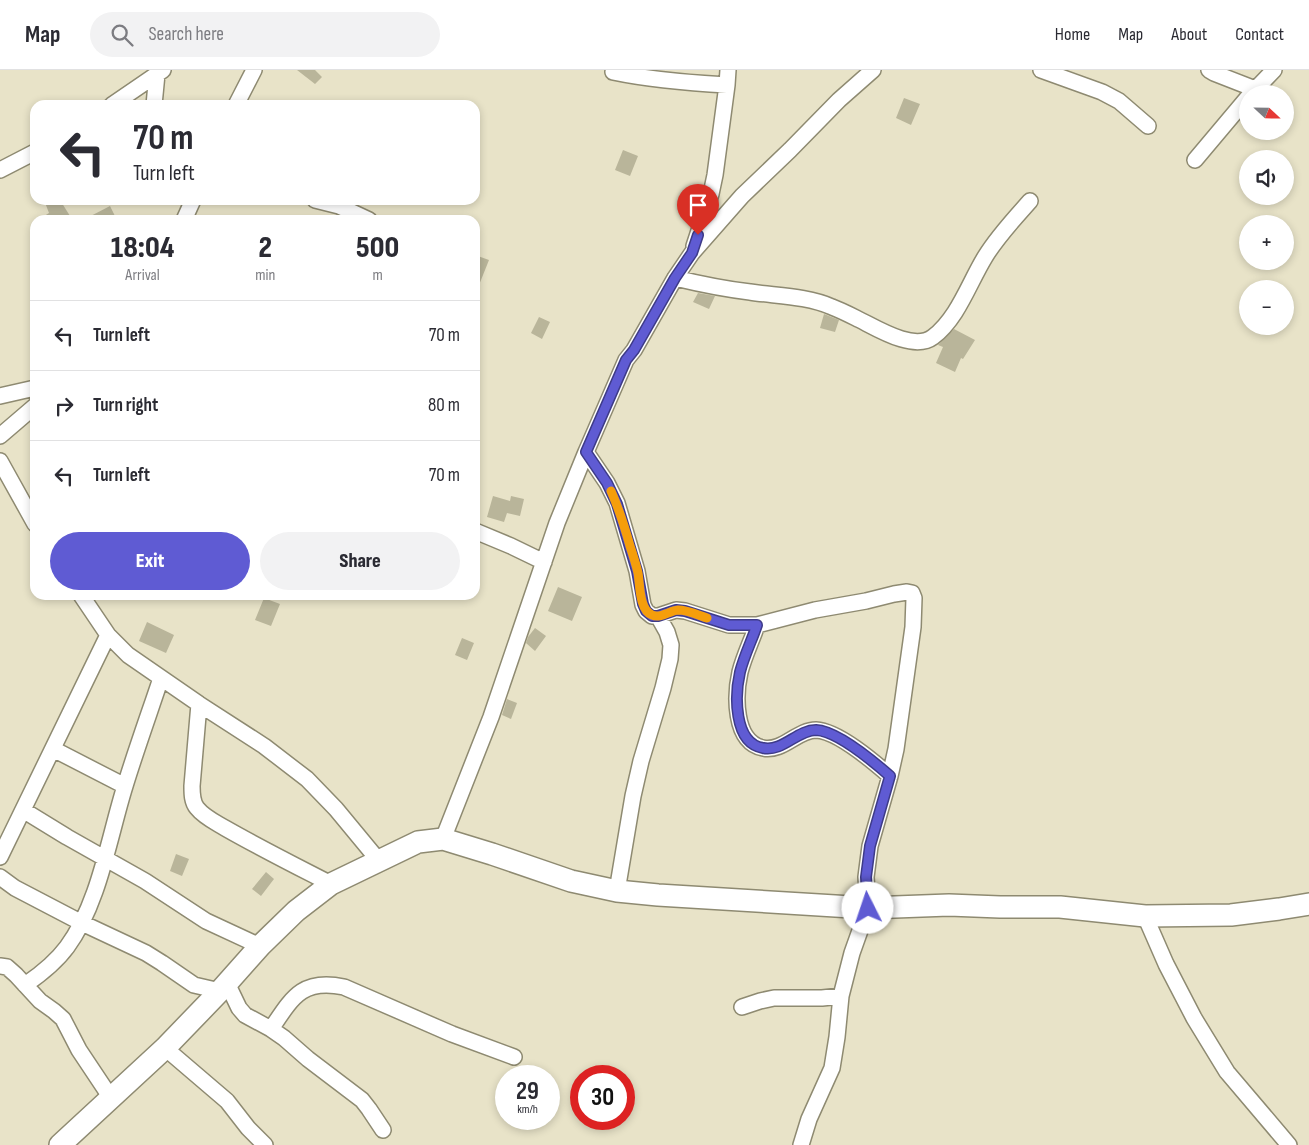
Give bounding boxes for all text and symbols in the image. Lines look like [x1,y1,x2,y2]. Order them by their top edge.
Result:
search box [90,12,440,57]
text: Map [25,20,60,49]
icon: search [108,21,136,49]
text: Search here [148,23,224,46]
text: Home [1055,24,1090,45]
text: Map [1118,24,1143,45]
text: About [1171,24,1207,45]
text: Contact [1235,24,1284,45]
north arrow [1239,85,1294,140]
map controls [1239,85,1294,335]
text: 70 m [133,117,193,160]
icon: left [50,120,115,185]
button: sound [1239,150,1294,205]
text: Turn left [133,160,195,187]
pin [677,184,719,235]
icon: arrive [684,191,712,219]
button: + [1239,215,1294,270]
text: 18:04 [111,230,174,266]
text: 2 [258,230,272,266]
text: 500 [356,230,399,266]
text: Arrival [125,266,160,285]
text: min [255,266,275,285]
text: m [372,266,383,285]
button: − [1239,280,1294,335]
icon: left [50,322,78,350]
text: Turn left [93,324,150,347]
text: 70 m [429,324,460,347]
icon: right [50,392,78,420]
text: Turn right [93,394,158,417]
text: 80 m [428,394,460,417]
icon: left [50,462,78,490]
text: Turn left [93,464,150,487]
text: 70 m [429,464,460,487]
button: Exit [50,532,250,590]
button: Share [260,532,460,590]
position arrow [841,881,893,933]
speed limit sign: 30 [570,1065,635,1130]
text: 29 [516,1076,539,1107]
text: km/h [517,1102,538,1117]

